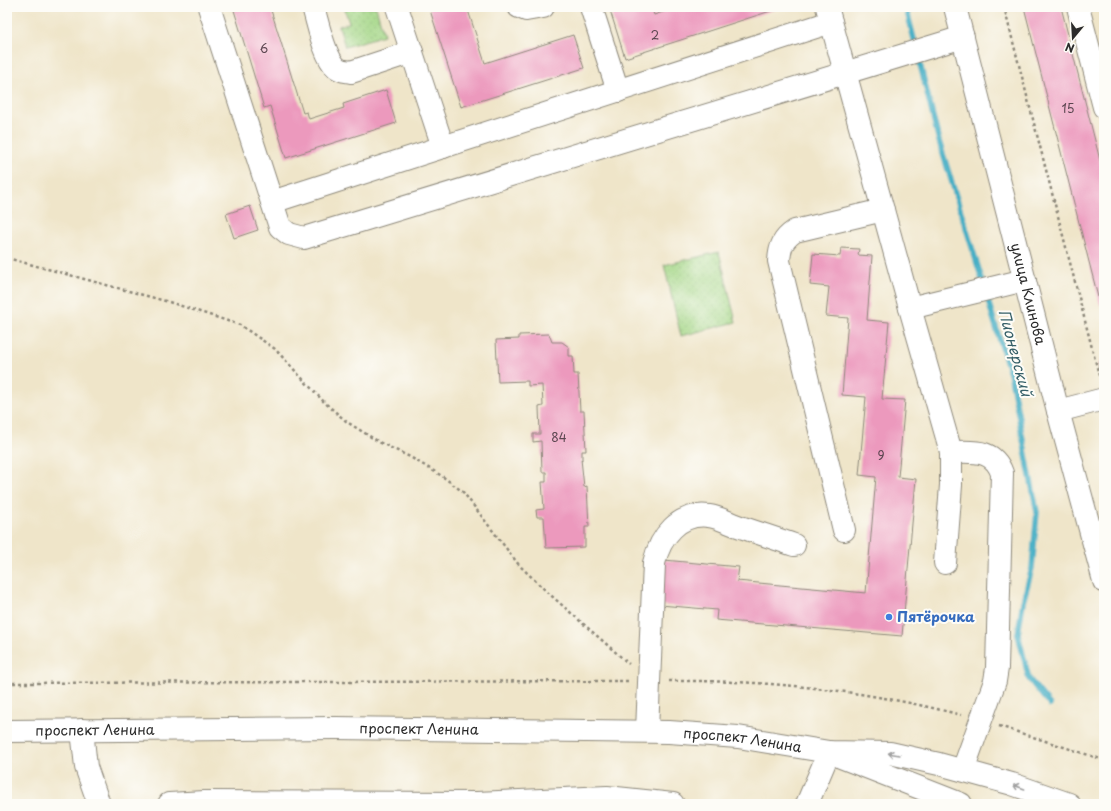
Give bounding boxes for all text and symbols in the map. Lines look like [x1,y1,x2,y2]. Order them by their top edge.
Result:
north arrow [1053,18,1093,58]
house number: 2 [651,26,659,44]
text: N [1063,38,1077,57]
house number: 6 [260,39,268,57]
house number: 15 [1061,99,1075,117]
street label: улица Клинова [1006,240,1052,347]
water label: Пионерский [994,307,1040,401]
house number: 84 [551,428,567,446]
house number: 9 [877,446,885,464]
place label: Пятёрочка [897,606,975,627]
marker: Пятёрочка [884,612,894,622]
street label: проспект Ленина [359,717,479,740]
street label: проспект Ленина [35,719,155,741]
street label: проспект Ленина [683,722,804,757]
one-way arrow [887,750,900,758]
one-way arrow [1014,782,1026,790]

